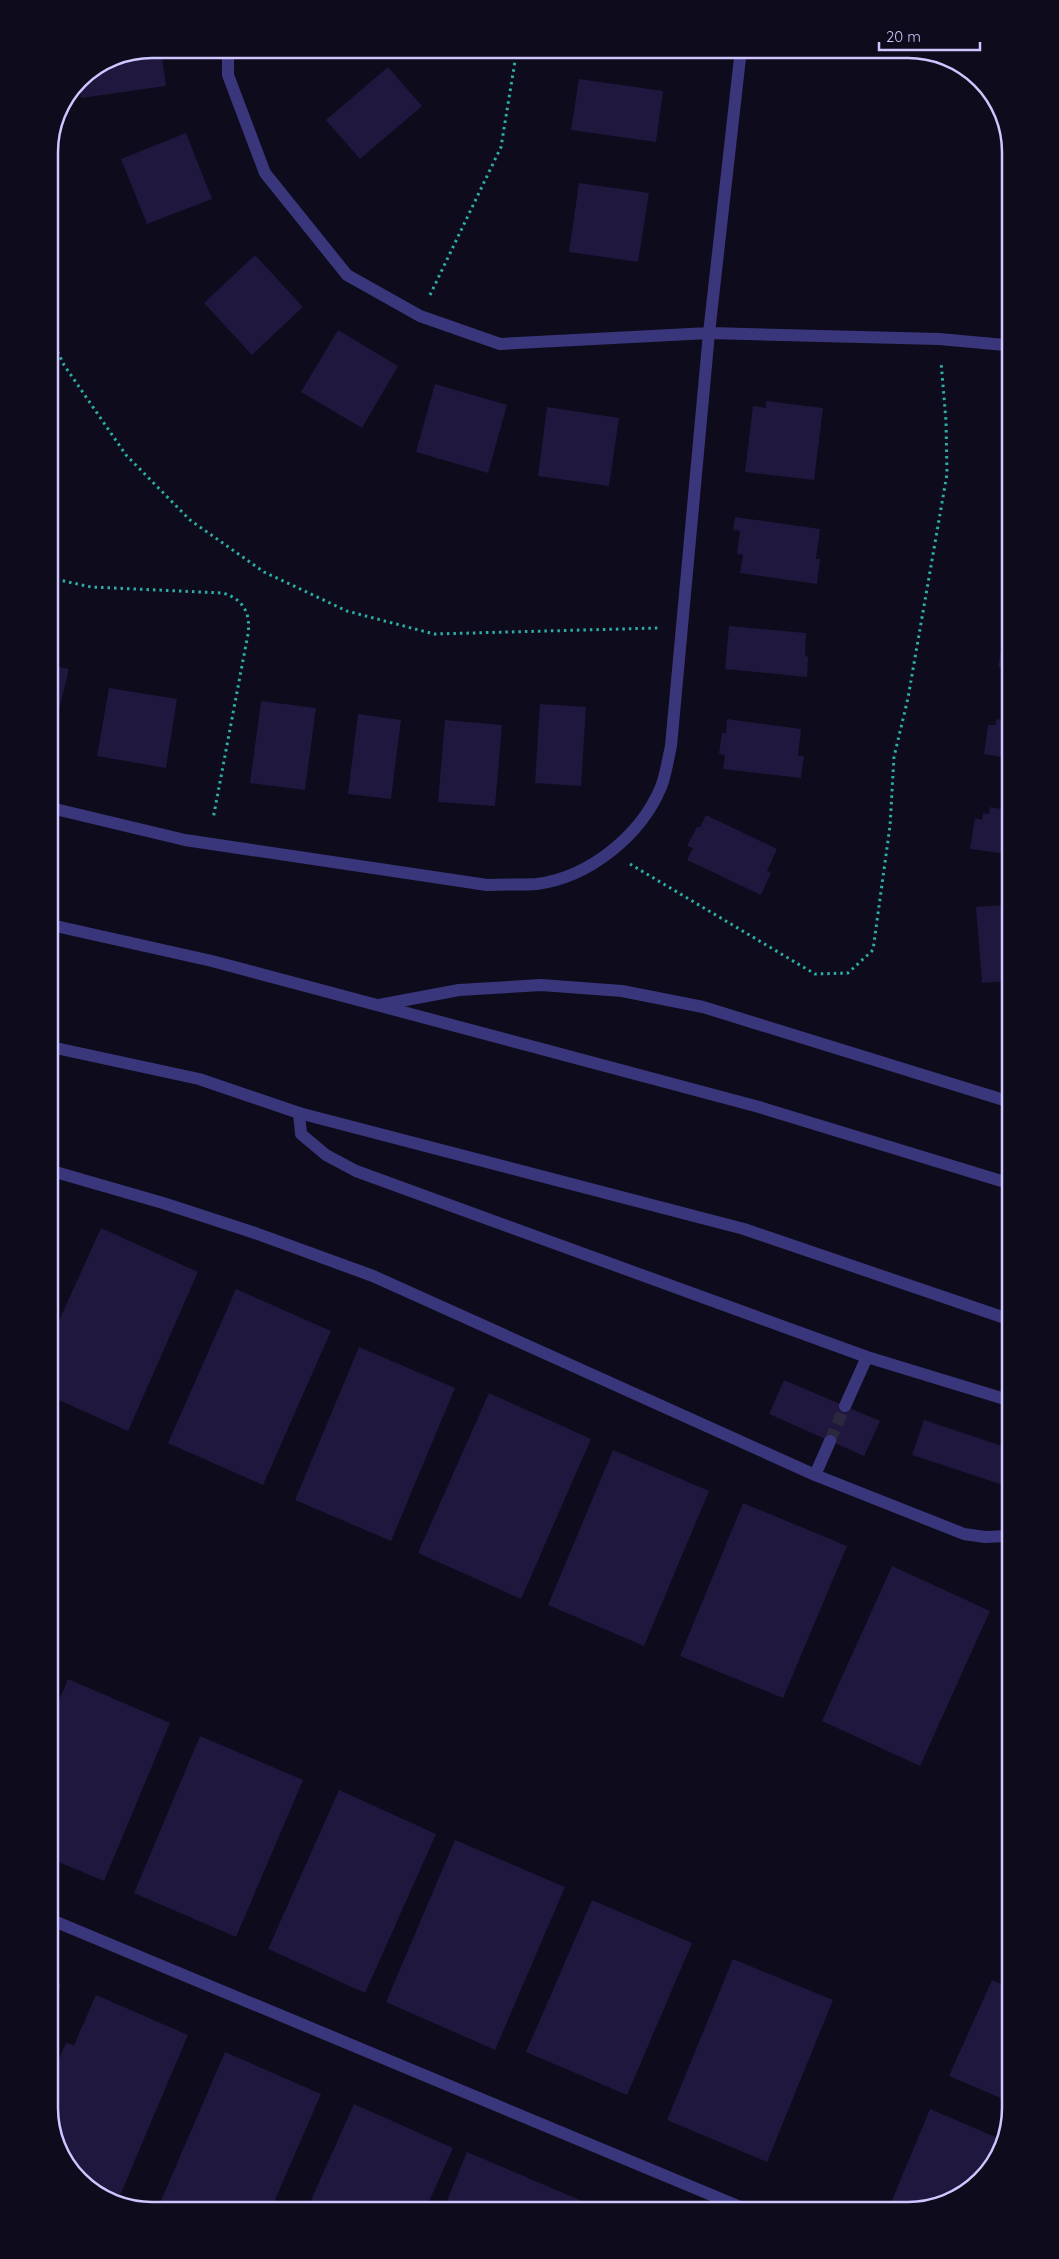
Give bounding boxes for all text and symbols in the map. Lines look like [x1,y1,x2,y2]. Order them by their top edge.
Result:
scale bar [879,20,980,52]
text: 20 m [886,27,921,46]

